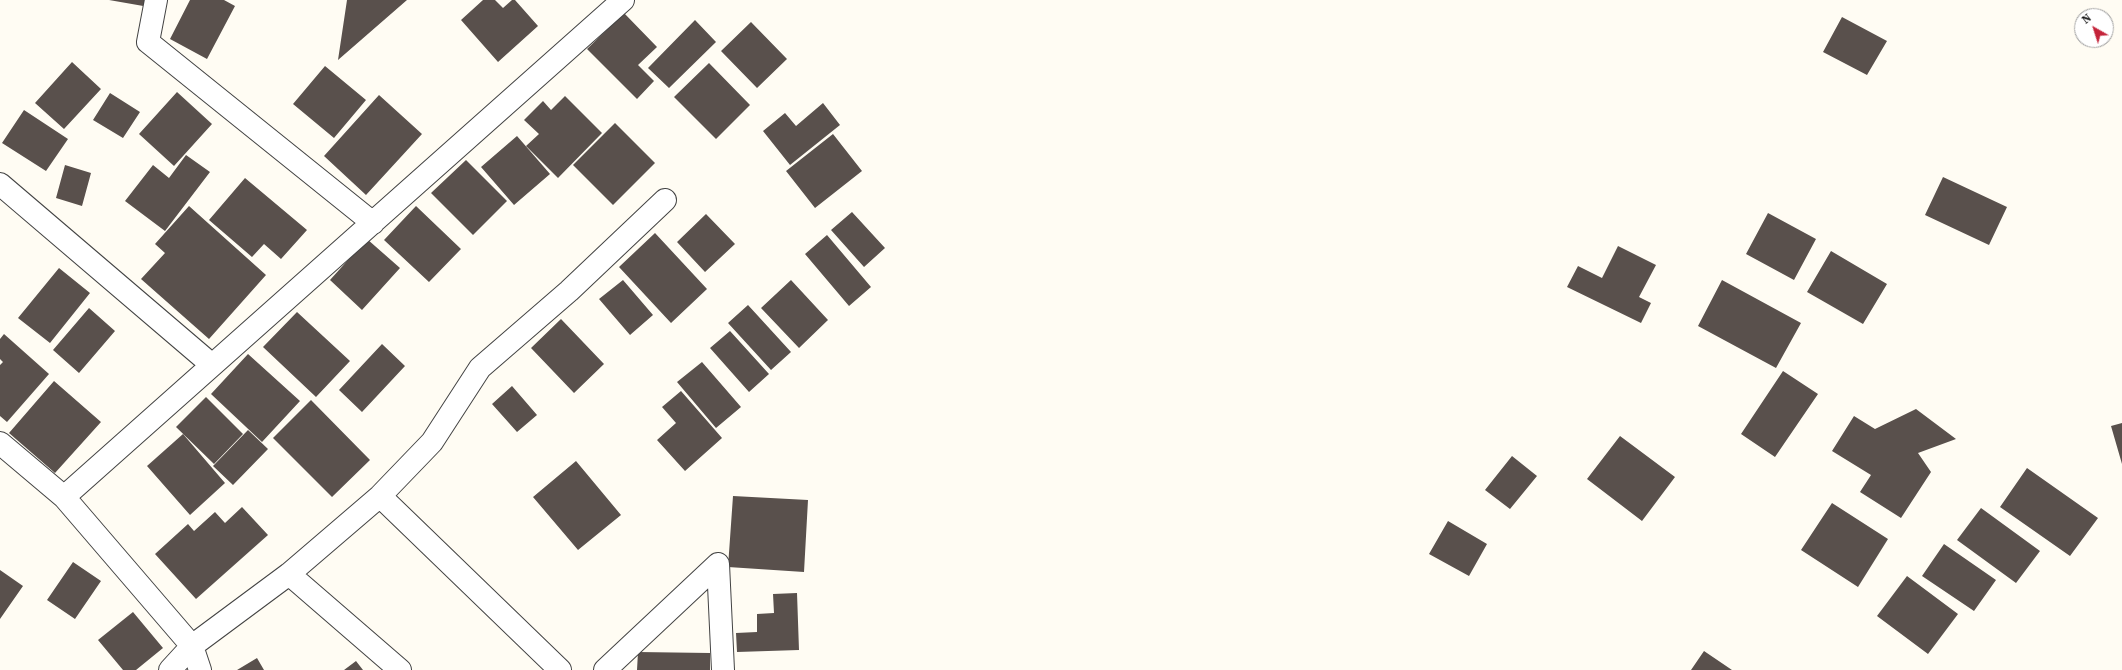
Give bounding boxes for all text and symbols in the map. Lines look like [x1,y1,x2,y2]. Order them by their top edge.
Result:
north arrow [2074,8,2114,48]
text: N [2079,11,2095,27]

